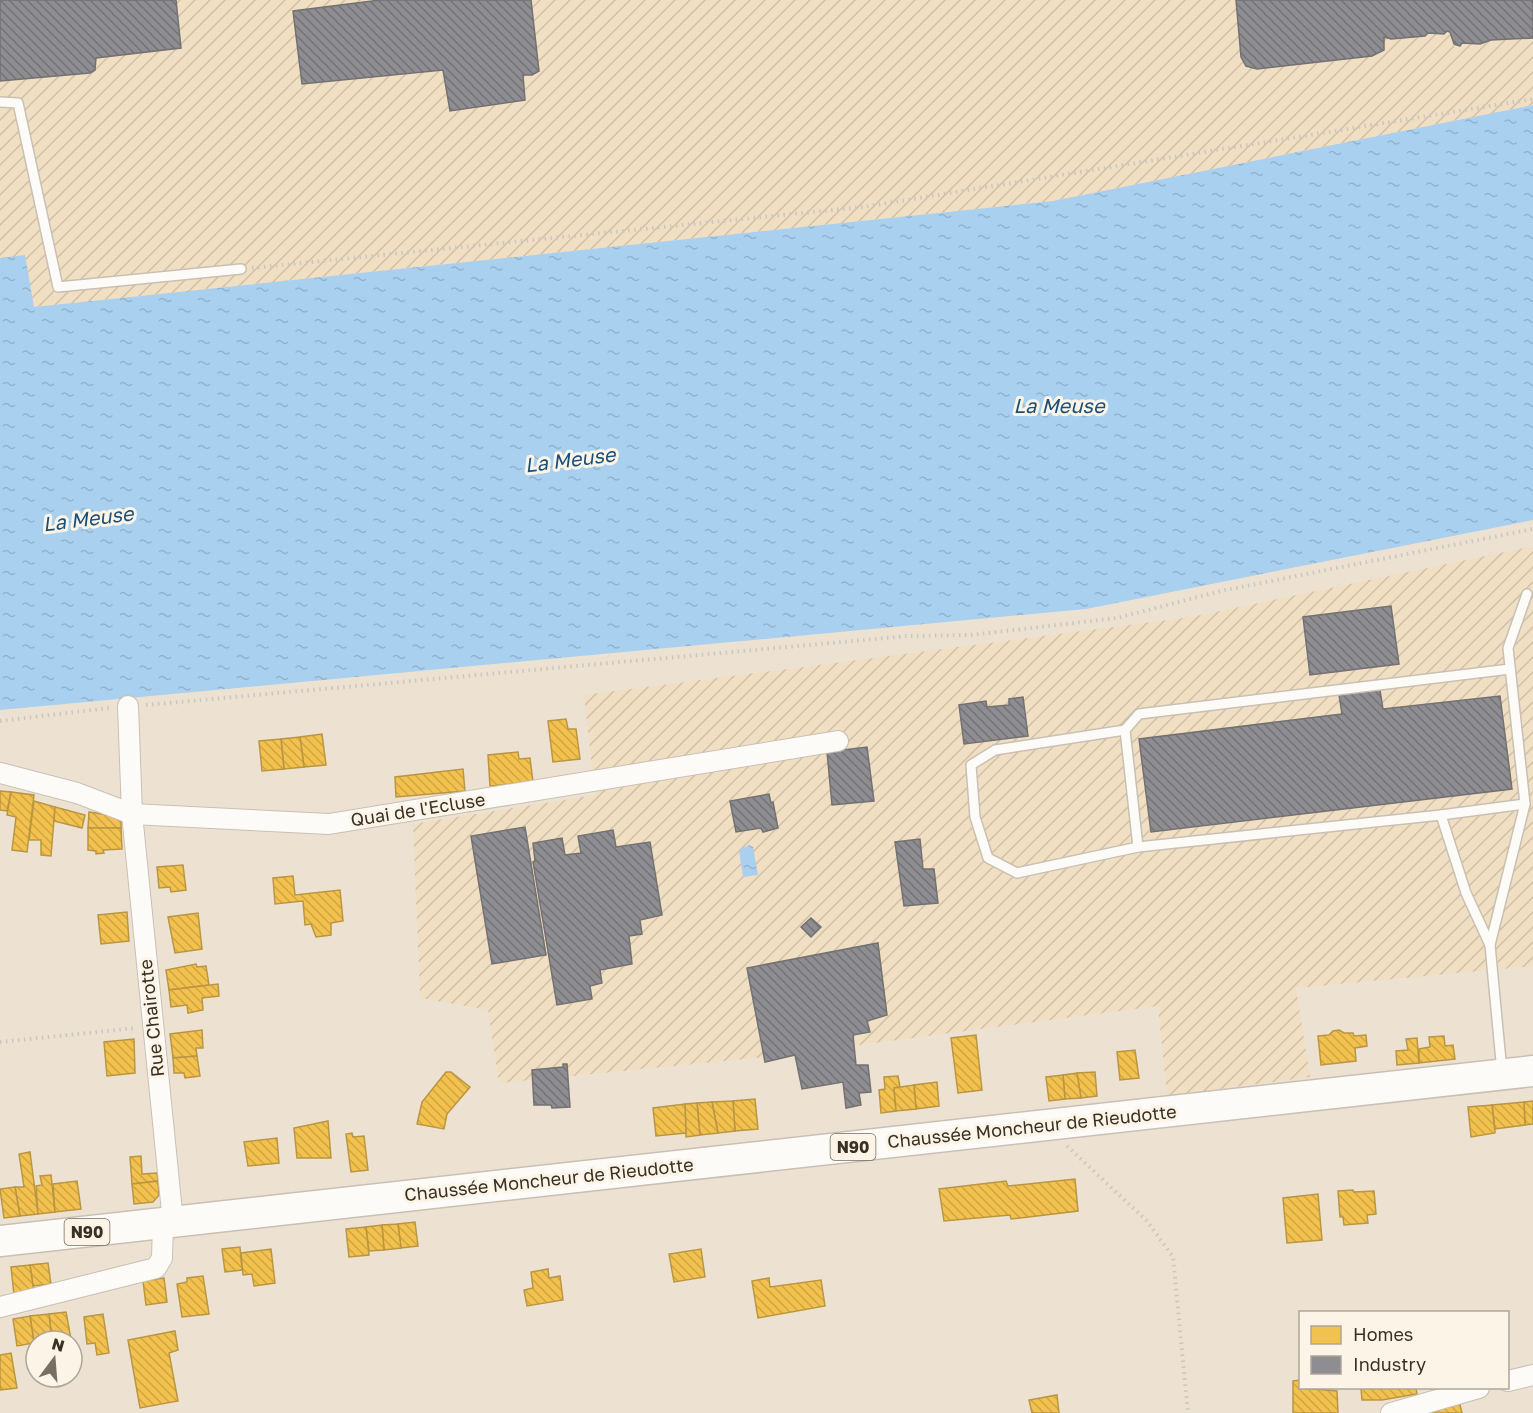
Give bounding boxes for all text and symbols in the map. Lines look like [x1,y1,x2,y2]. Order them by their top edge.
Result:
water label: La Meuse [1014,393,1106,417]
water label: La Meuse [523,441,618,476]
water label: La Meuse [41,500,136,535]
street label: Quai de l'Ecluse [349,788,487,831]
street label: Rue Chairotte [134,958,168,1078]
street label: Chaussée Moncheur de Rieudotte [886,1100,1178,1152]
road number: N90 [830,1134,876,1160]
street label: Chaussée Moncheur de Rieudotte [403,1153,695,1205]
road number: N90 [64,1219,110,1245]
legend [1299,1311,1509,1389]
text: Homes [1353,1323,1413,1345]
north arrow [24,1329,84,1389]
text: N [50,1333,67,1356]
text: Industry [1353,1353,1426,1375]

